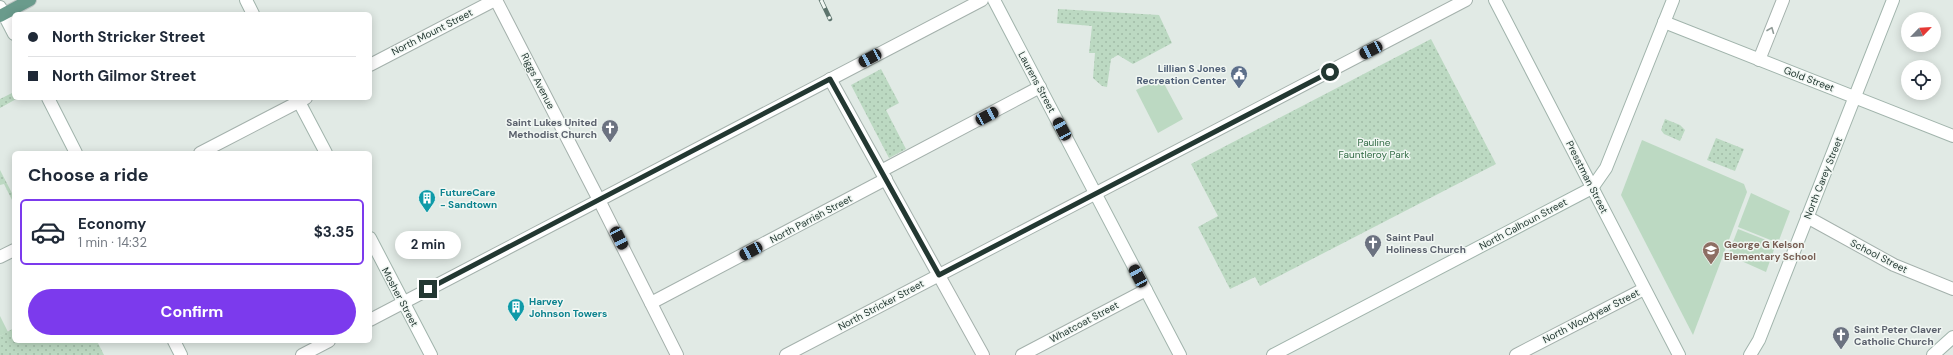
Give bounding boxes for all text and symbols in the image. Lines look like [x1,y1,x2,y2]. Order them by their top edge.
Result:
street label: North Mount Street [389,6,475,58]
north arrow [1901,12,1941,52]
map controls [1901,12,1941,100]
one-way arrow [1766,26,1774,34]
text: North Stricker Street [52,27,205,47]
car [1358,39,1384,61]
car [857,47,883,69]
street label: Laurens Street [1015,49,1059,115]
street label: Riggs Avenue [518,51,558,111]
button: locate [1901,60,1941,100]
place label: Lillian S Jones Recreation Center [1136,62,1226,87]
route start [1321,63,1339,81]
street label: Gold Street [1782,63,1836,95]
public building icon: Lillian S Jones Recreation Center [1229,64,1249,89]
text: North Gilmor Street [52,66,196,86]
car [974,105,1000,127]
place label: Saint Lukes United Methodist Church [506,116,597,141]
car [1051,116,1073,142]
church icon: Saint Lukes United Methodist Church [600,118,620,143]
street label: North Carey Street [1801,135,1845,221]
park label: Pauline Fauntleroy Park [1339,136,1409,161]
street label: Presstman Street [1563,138,1611,216]
text: Choose a ride [28,163,149,187]
place label: FutureCare - Sandtown [440,186,497,211]
building icon: FutureCare - Sandtown [417,188,437,213]
street label: North Parrish Street [768,192,854,246]
street label: North Calhoun Street [1477,195,1569,253]
icon: car [30,214,66,250]
text: Economy [78,214,146,234]
text: $3.35 [314,222,354,242]
car [608,225,630,251]
callout: 2 min [395,231,461,259]
place label: Saint Paul Holiness Church [1386,231,1466,256]
church icon: Saint Paul Holiness Church [1363,233,1383,258]
text: 1 min · 14:32 [78,234,147,251]
text: 2 min [411,236,445,253]
street label: School Street [1848,236,1910,276]
place label: George G Kelson Elementary School [1724,238,1816,263]
car [738,240,764,262]
school or university icon: George G Kelson Elementary School [1701,240,1721,265]
car [1127,263,1149,289]
street label: Mosher Street [379,265,421,329]
street label: North Stricker Street [836,277,926,333]
route end [419,280,437,298]
street label: North Woodyear Street [1540,286,1642,346]
button: Confirm [28,289,356,335]
place label: Harvey Johnson Towers [529,295,607,320]
building icon: Harvey Johnson Towers [506,297,526,322]
street label: Whatcoat Street [1047,298,1121,346]
place label: Saint Peter Claver Catholic Church [1854,323,1941,348]
church icon: Saint Peter Claver Catholic Church [1831,325,1851,350]

